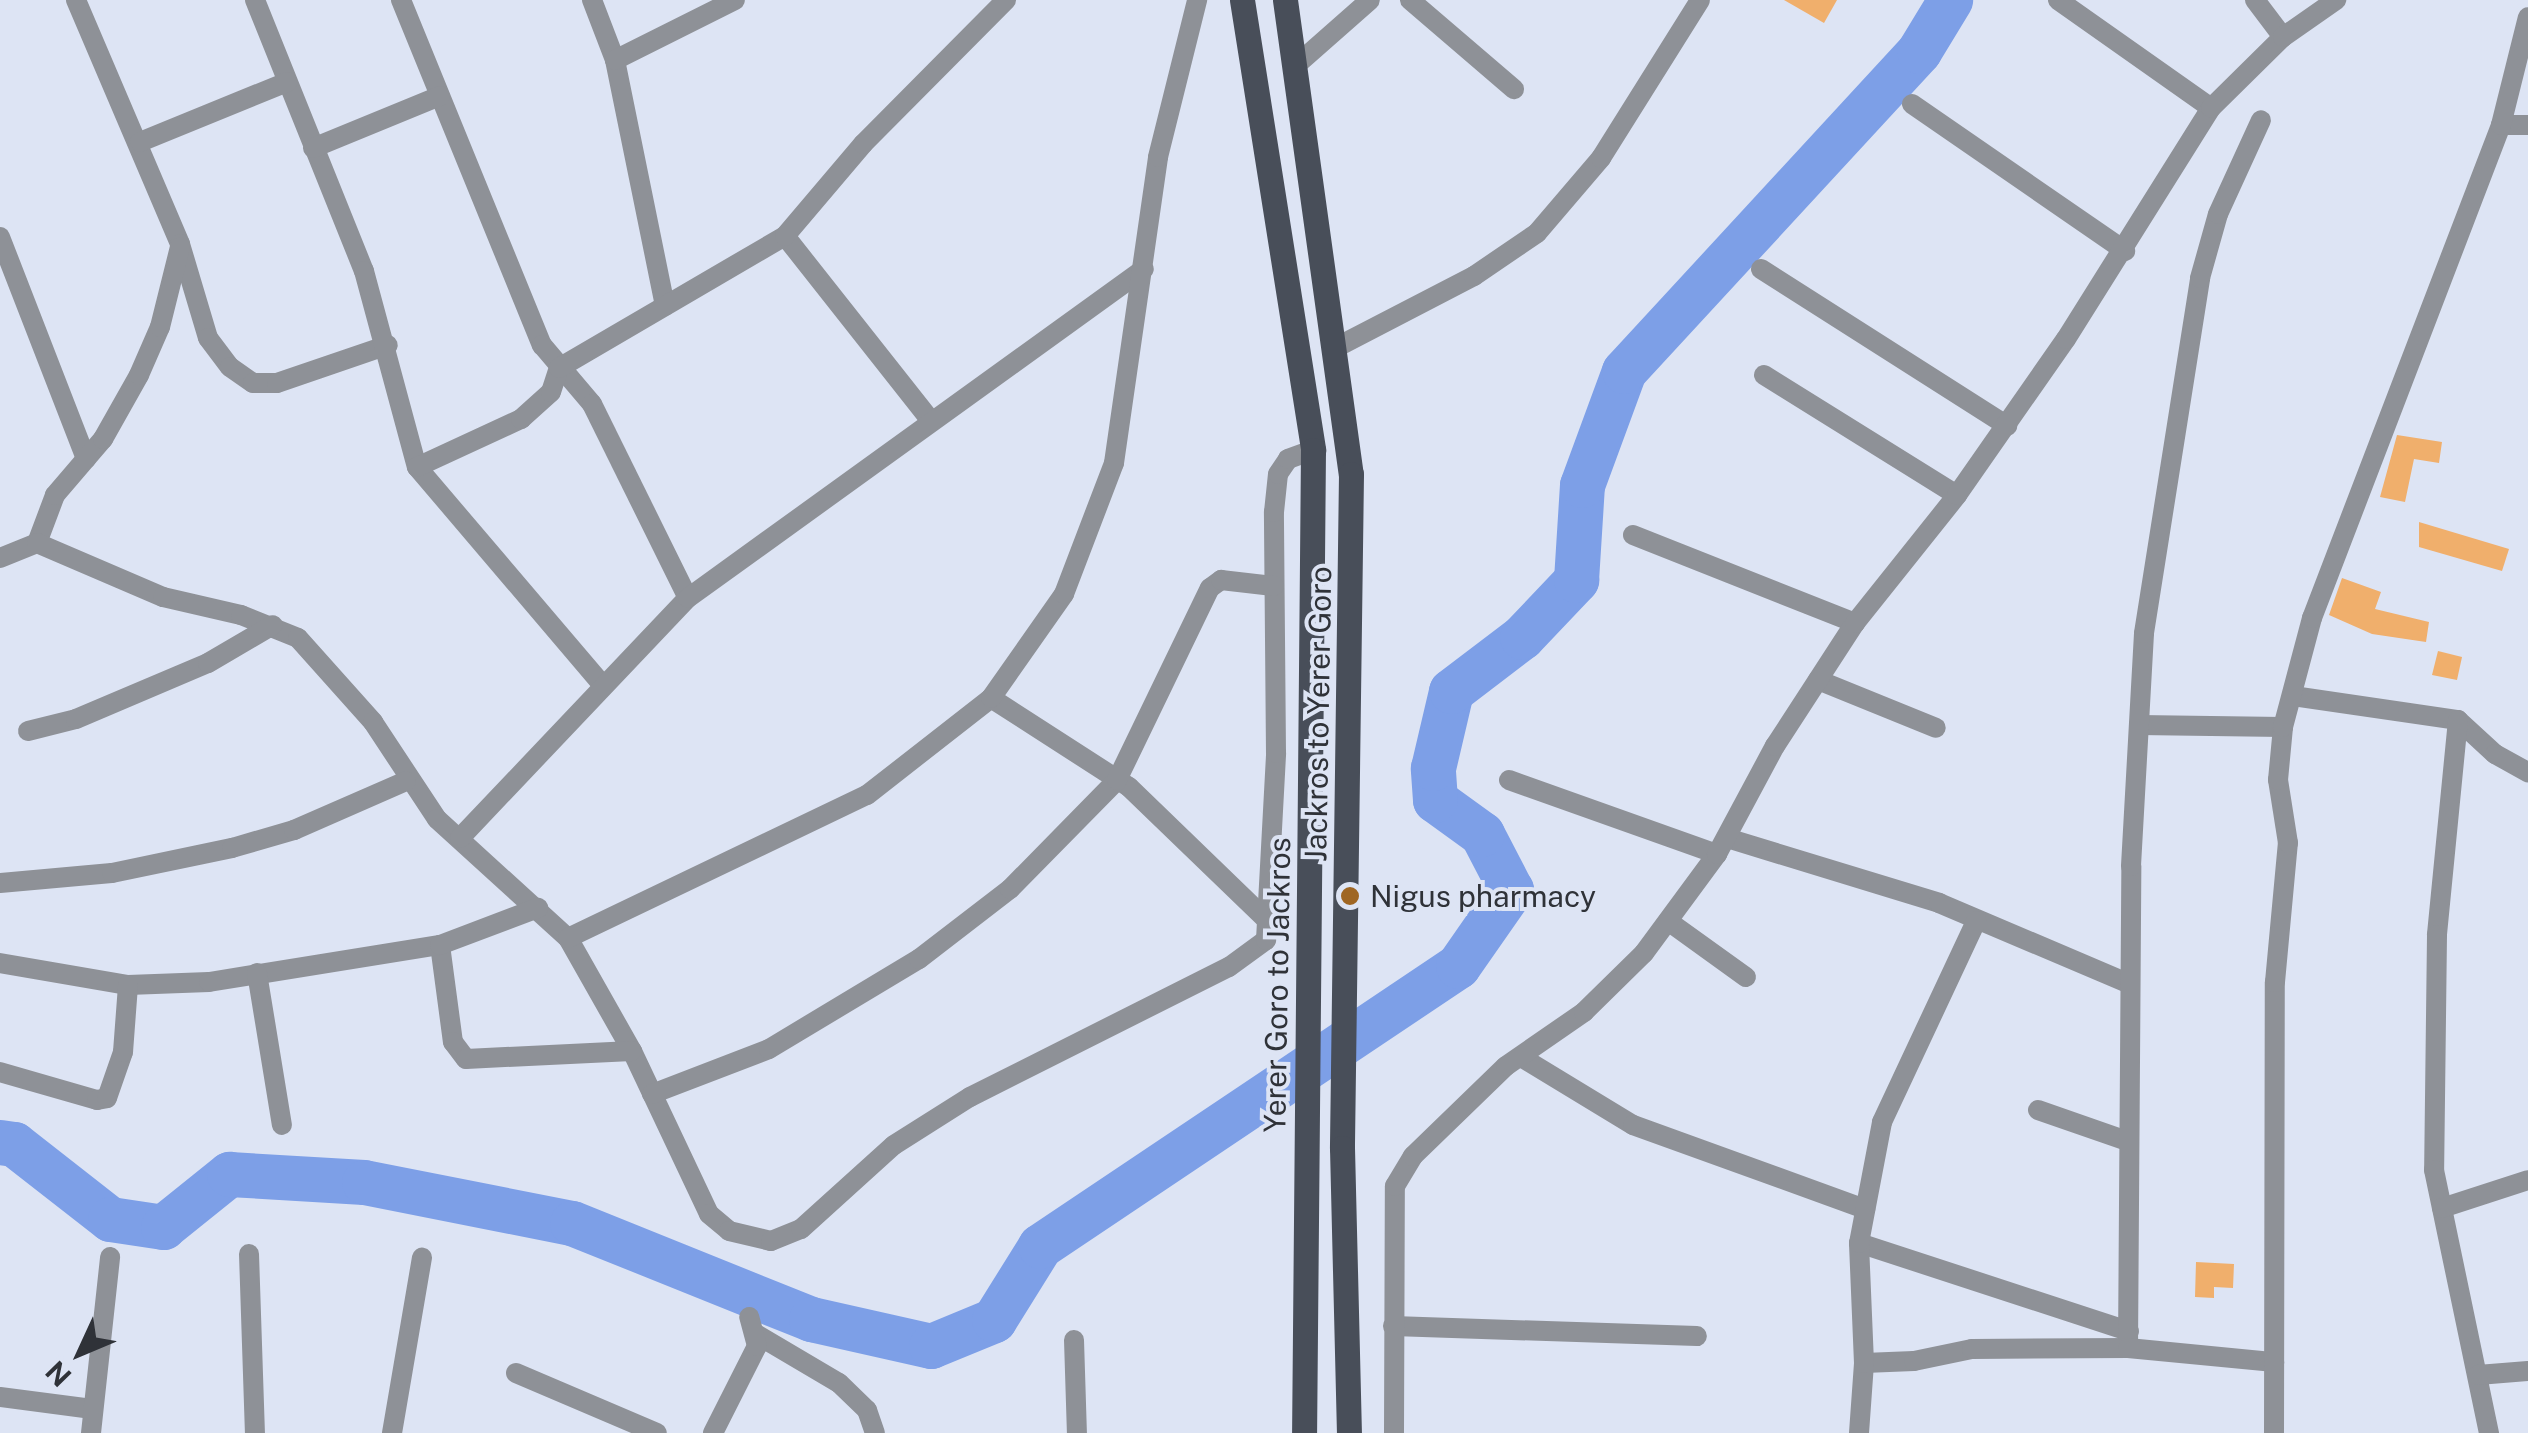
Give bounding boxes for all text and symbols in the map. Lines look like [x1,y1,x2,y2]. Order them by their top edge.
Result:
street label: Jackros to Yerer Goro [1297,566,1339,862]
street label: Yerer Goro to Jackros [1256,837,1298,1133]
place label: Nigus pharmacy [1370,878,1596,914]
marker: Nigus pharmacy [1339,885,1361,907]
north arrow [30,1303,130,1403]
text: N [39,1355,78,1394]

